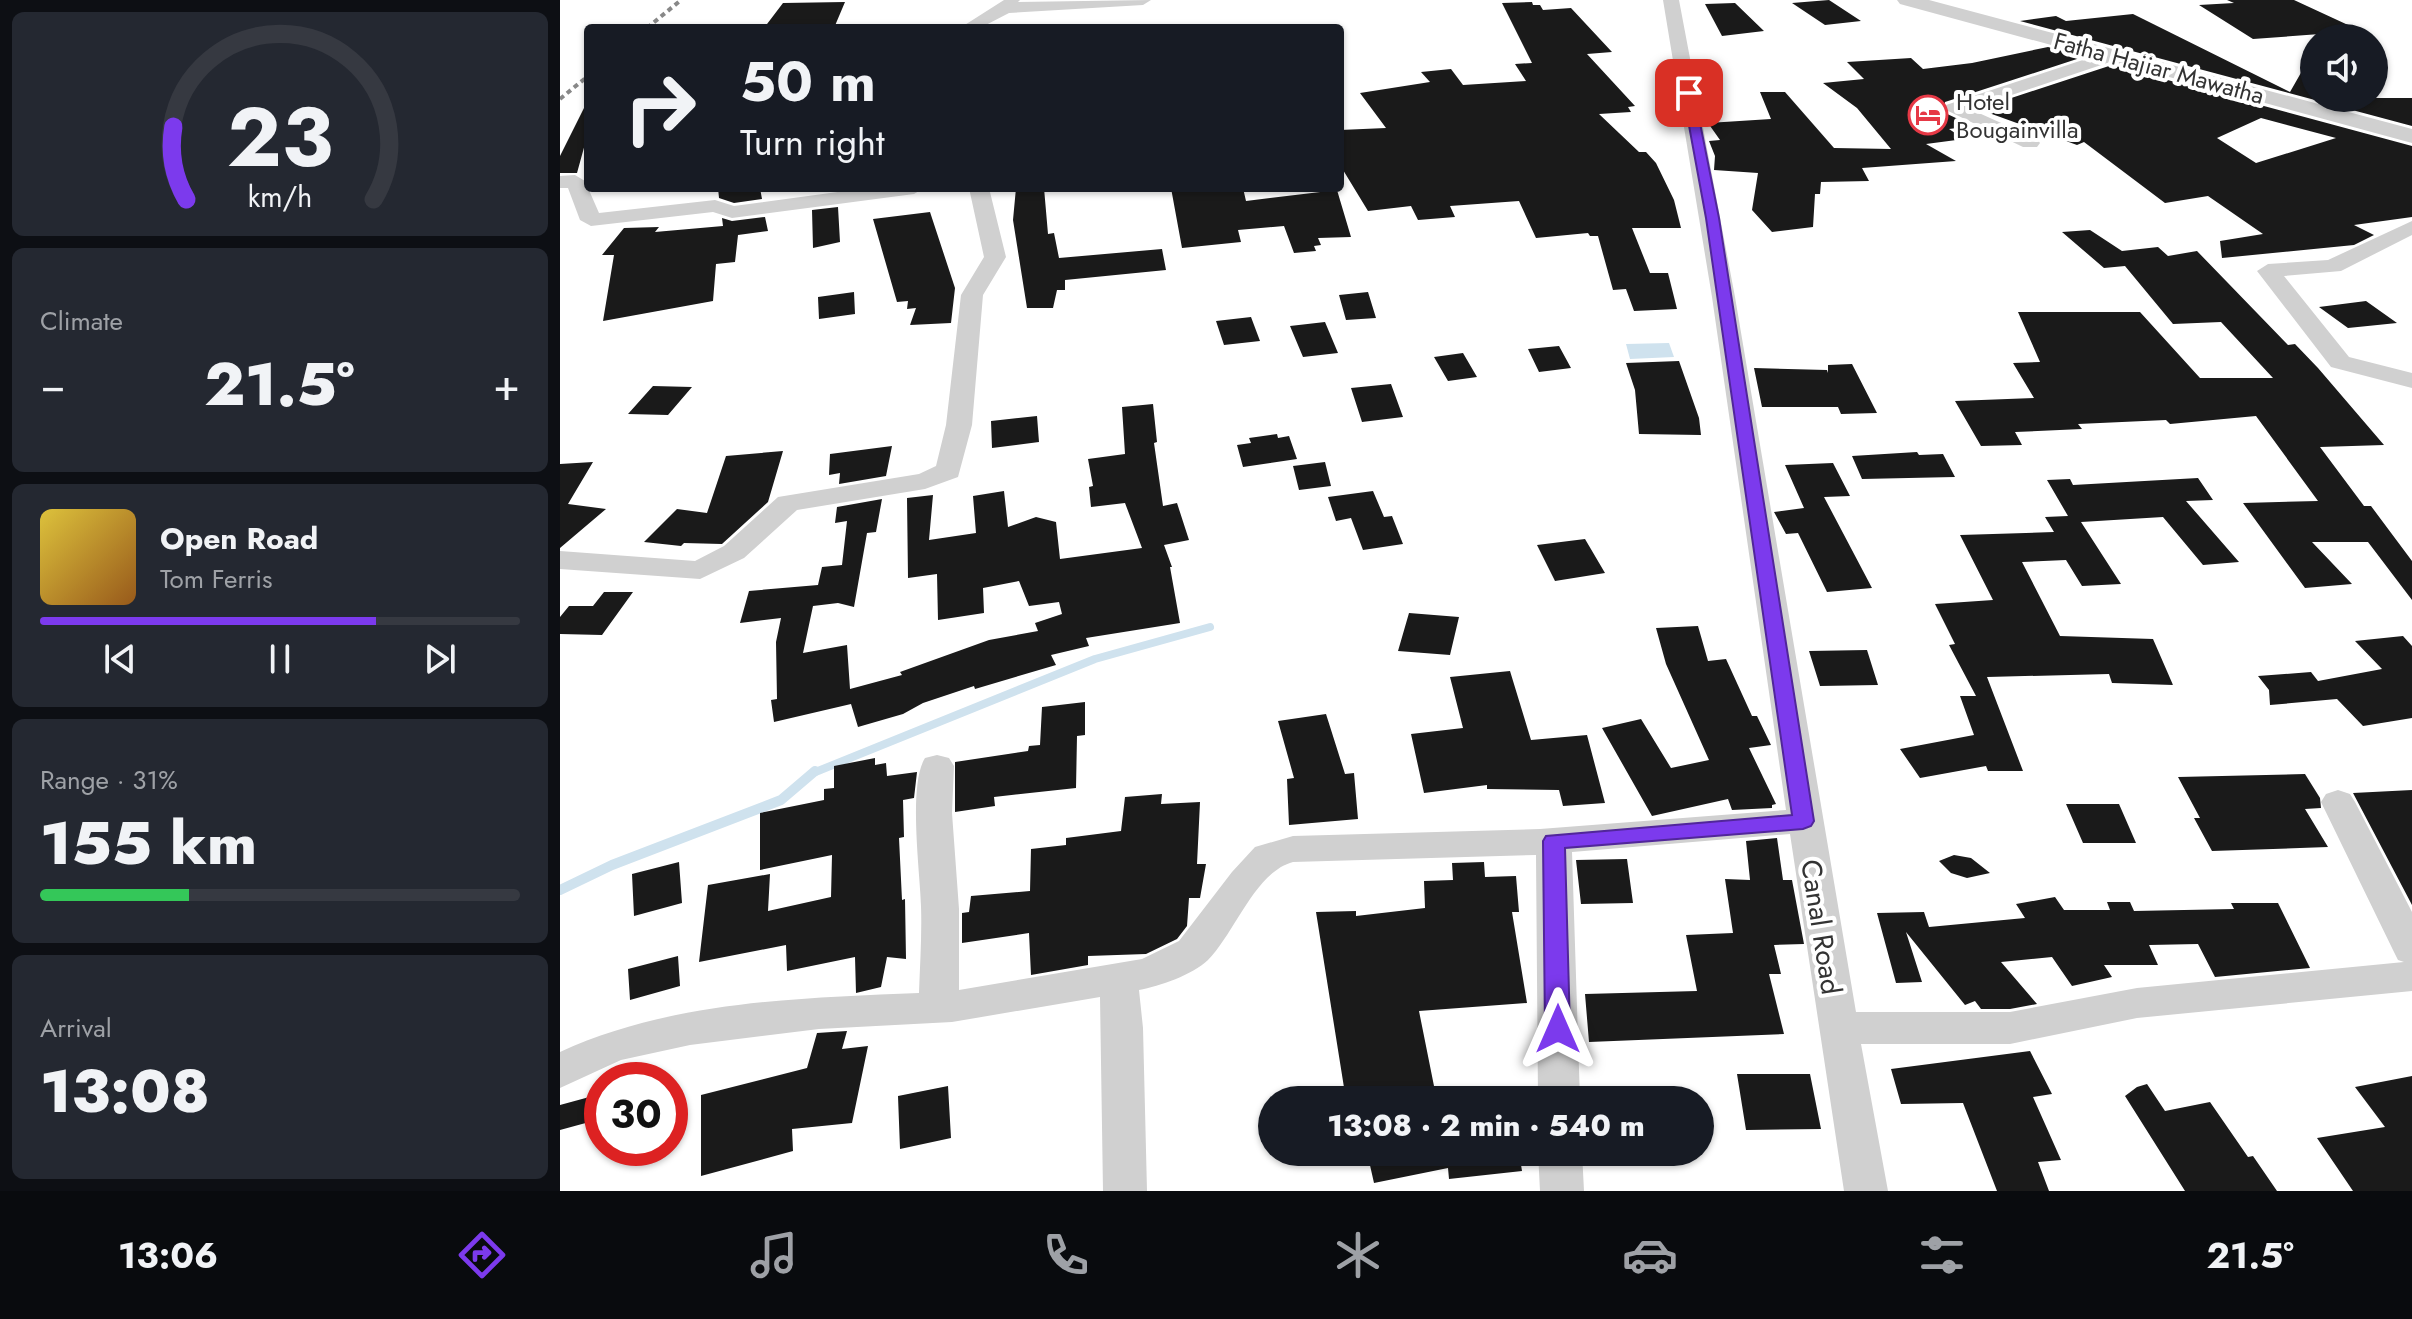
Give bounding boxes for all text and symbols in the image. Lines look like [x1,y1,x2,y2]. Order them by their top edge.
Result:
street label: Fatha Hajiar Mawatha [2050,23,2268,113]
map controls [2300,24,2388,112]
button: sound [2300,24,2388,112]
text: 50 m [740,41,876,122]
icon: right [608,56,712,160]
pin [1655,59,1723,127]
icon: arrive [1667,71,1711,115]
text: 23 [227,76,333,196]
place label: Hotel Bougainvilla [1956,84,2078,147]
hotel icon: Hotel Bougainvilla [1907,94,1949,136]
text: Turn right [740,116,885,168]
text: km/h [248,176,312,218]
text: Climate [40,302,123,340]
text: 21.5° [204,341,355,428]
text: − [40,353,66,417]
text: + [493,353,520,417]
text: Open Road [160,517,318,560]
text: Tom Ferris [160,560,272,598]
icon: previous [98,637,142,681]
icon: pause [258,637,302,681]
icon: next [418,637,462,681]
text: Range · 31% [40,761,178,799]
text: 155 km [40,800,257,887]
street label: Canal Road [1790,857,1852,997]
position arrow [1516,987,1600,1071]
text: Arrival [40,1009,112,1047]
text: 13:08 [40,1048,210,1135]
speed limit sign: 30 [584,1062,688,1166]
text: 13:08 · 2 min · 540 m [1327,1104,1645,1147]
icon: directions [454,1227,510,1283]
icon: music [746,1227,802,1283]
icon: phone [1038,1227,1094,1283]
icon: climate [1330,1227,1386,1283]
icon: car [1622,1227,1678,1283]
icon: filters [1914,1227,1970,1283]
text: 13:06 [118,1229,218,1281]
text: 21.5° [2206,1229,2294,1281]

